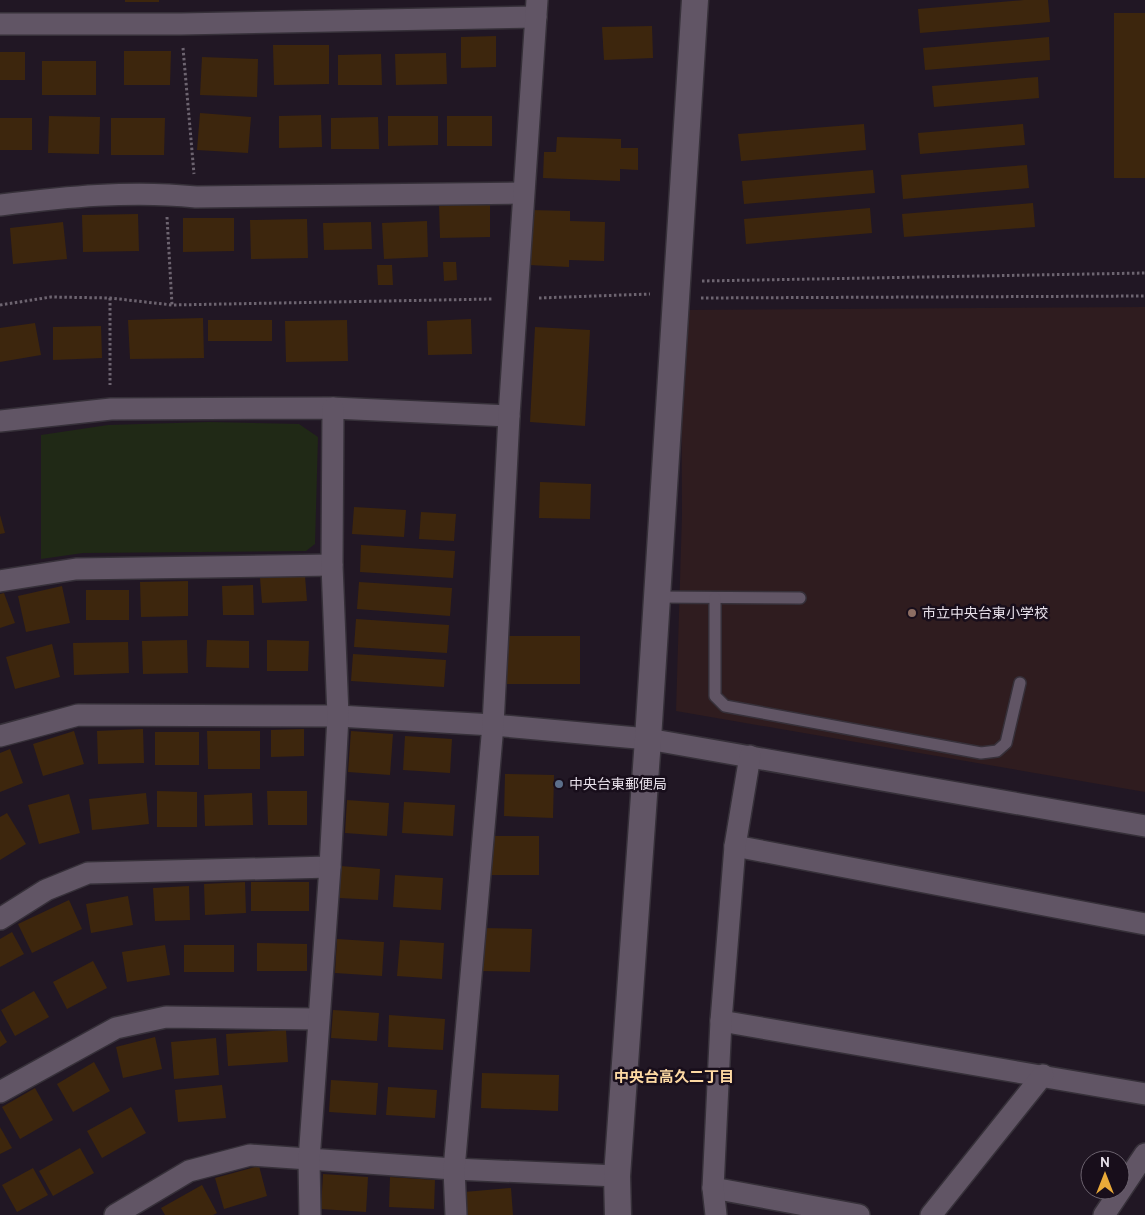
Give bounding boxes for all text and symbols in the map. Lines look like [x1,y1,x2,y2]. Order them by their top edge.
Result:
place label: 市立中央台東小学校 [922,604,1048,622]
marker: 市立中央台東小学校 [906,607,918,619]
place label: 中央台東郵便局 [569,775,667,793]
marker: 中央台東郵便局 [553,778,565,790]
district label: 中央台高久二丁目 [614,1068,734,1086]
north arrow [1080,1150,1130,1200]
text: N [1100,1153,1110,1171]

